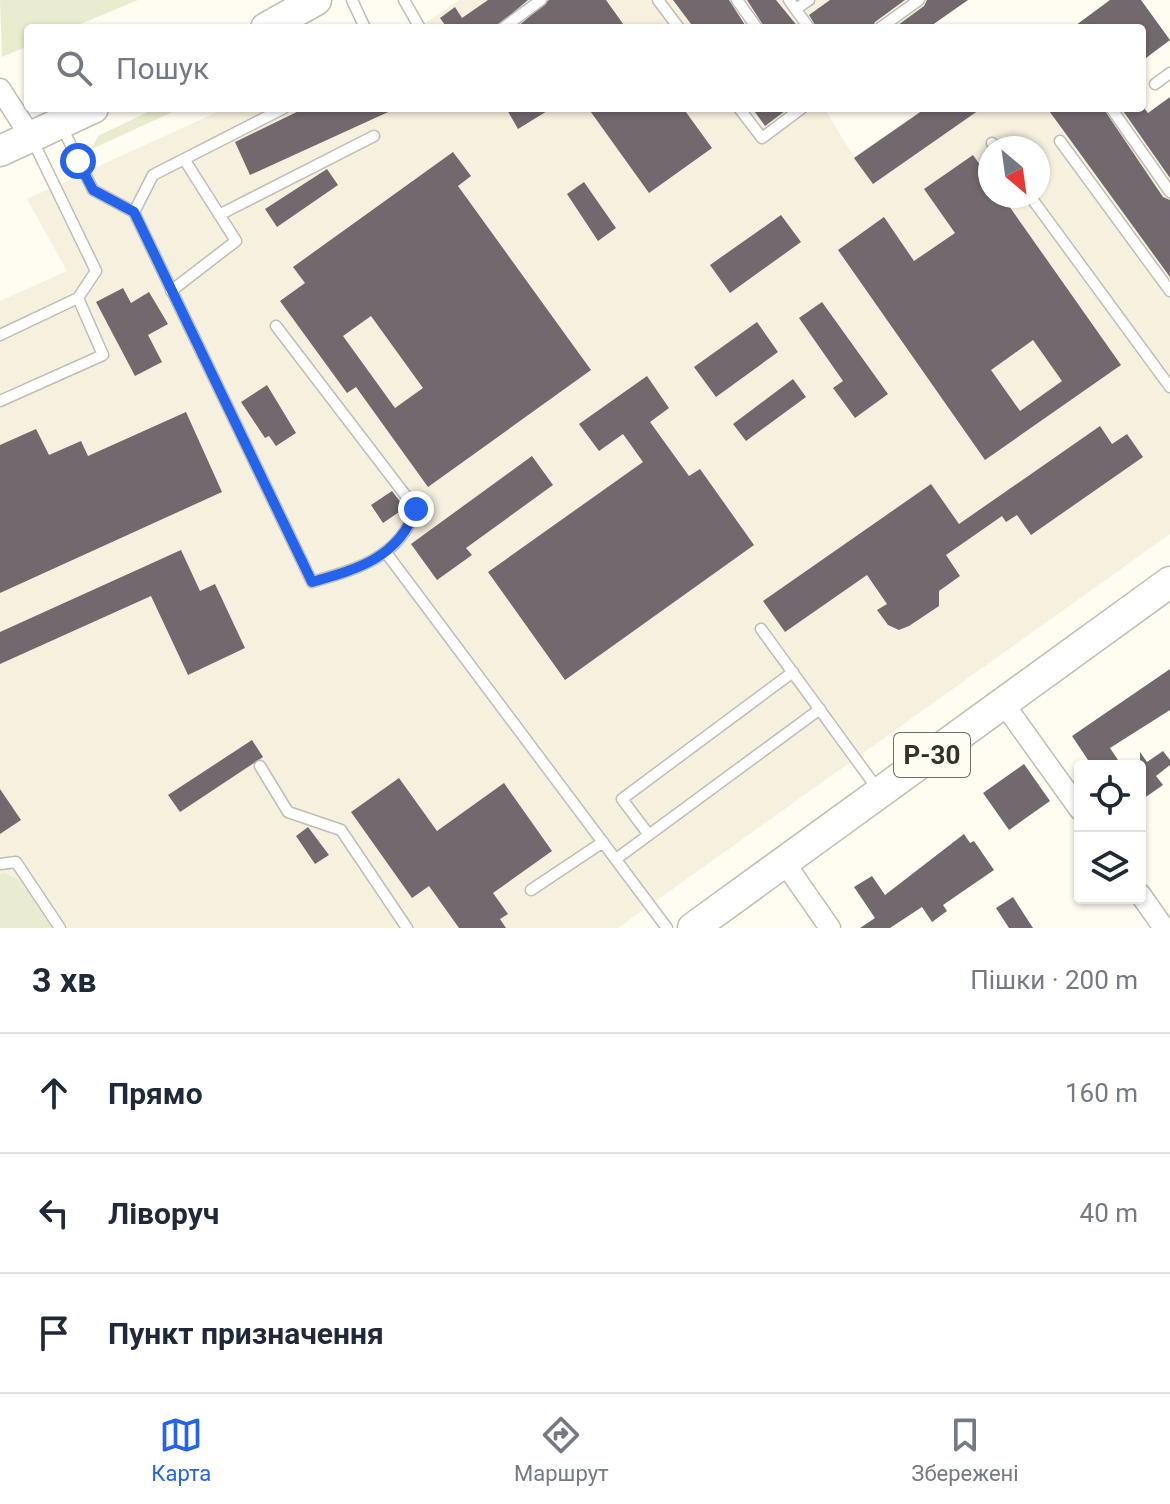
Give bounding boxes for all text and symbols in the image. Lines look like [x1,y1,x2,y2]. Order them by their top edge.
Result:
search box [24,24,1146,112]
icon: search [52,46,96,90]
text: Пошук [116,51,209,86]
north arrow [978,136,1050,208]
route start [60,143,96,179]
route end [398,491,434,527]
road number: Р-30 [894,733,970,777]
map controls [1074,760,1146,904]
button: locate [1074,760,1146,832]
button: layers [1074,832,1146,904]
text: 3 хв [32,960,96,1000]
text: Пішки · 200 m [970,965,1138,995]
icon: ahead [32,1071,76,1115]
text: Прямо [108,1076,203,1111]
text: 160 m [1065,1078,1138,1108]
icon: left [32,1191,76,1235]
text: Ліворуч [108,1196,219,1231]
text: 40 m [1080,1198,1138,1228]
icon: arrive [32,1311,76,1355]
text: Пункт призначення [108,1316,384,1351]
tab: Карта [151,1413,211,1486]
tab: Маршрут [514,1413,609,1486]
tab: Збережені [911,1413,1019,1486]

